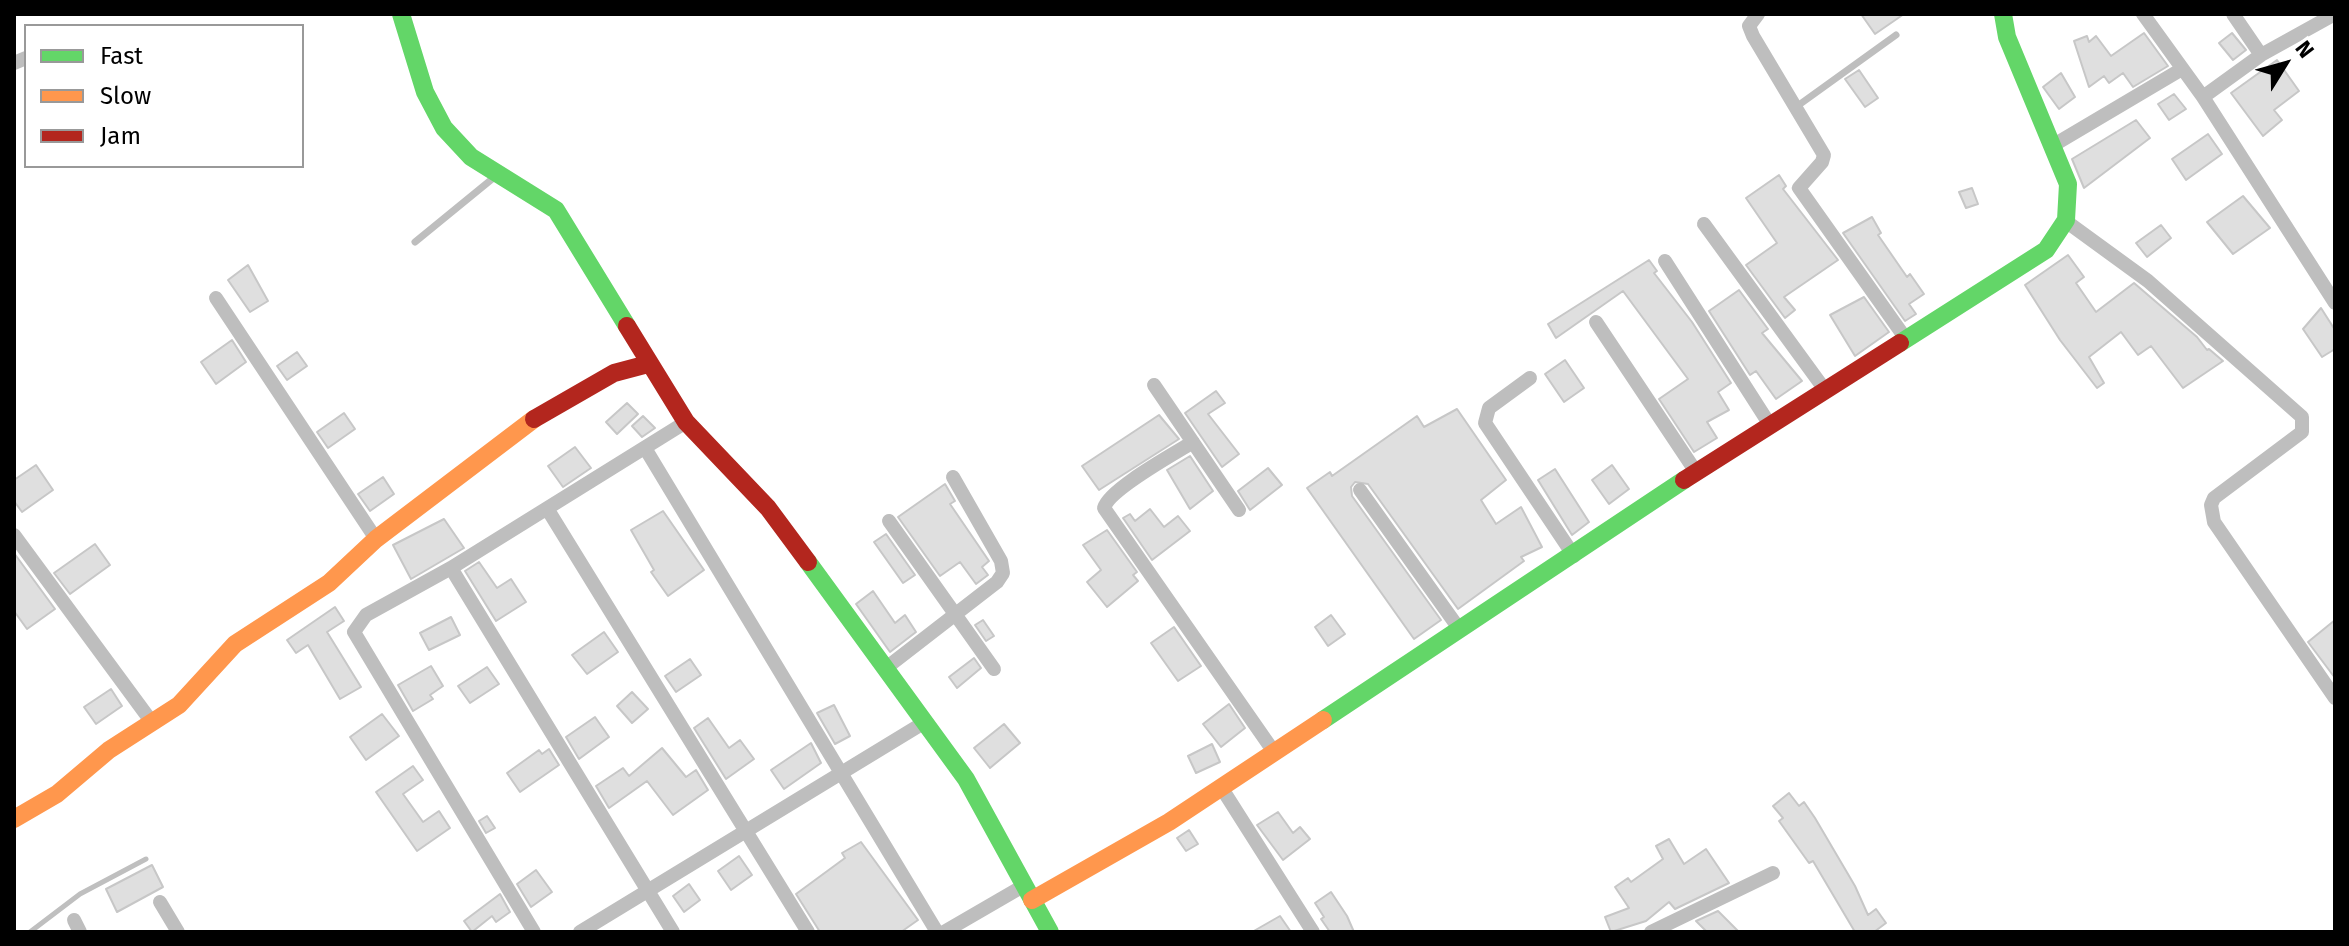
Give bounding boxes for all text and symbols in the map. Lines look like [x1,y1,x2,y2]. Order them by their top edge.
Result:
legend [24,24,304,168]
north arrow [2245,24,2325,104]
text: N [2289,35,2320,63]
text: Fast [100,42,143,70]
text: Slow [100,82,151,110]
text: Jam [100,122,141,150]

